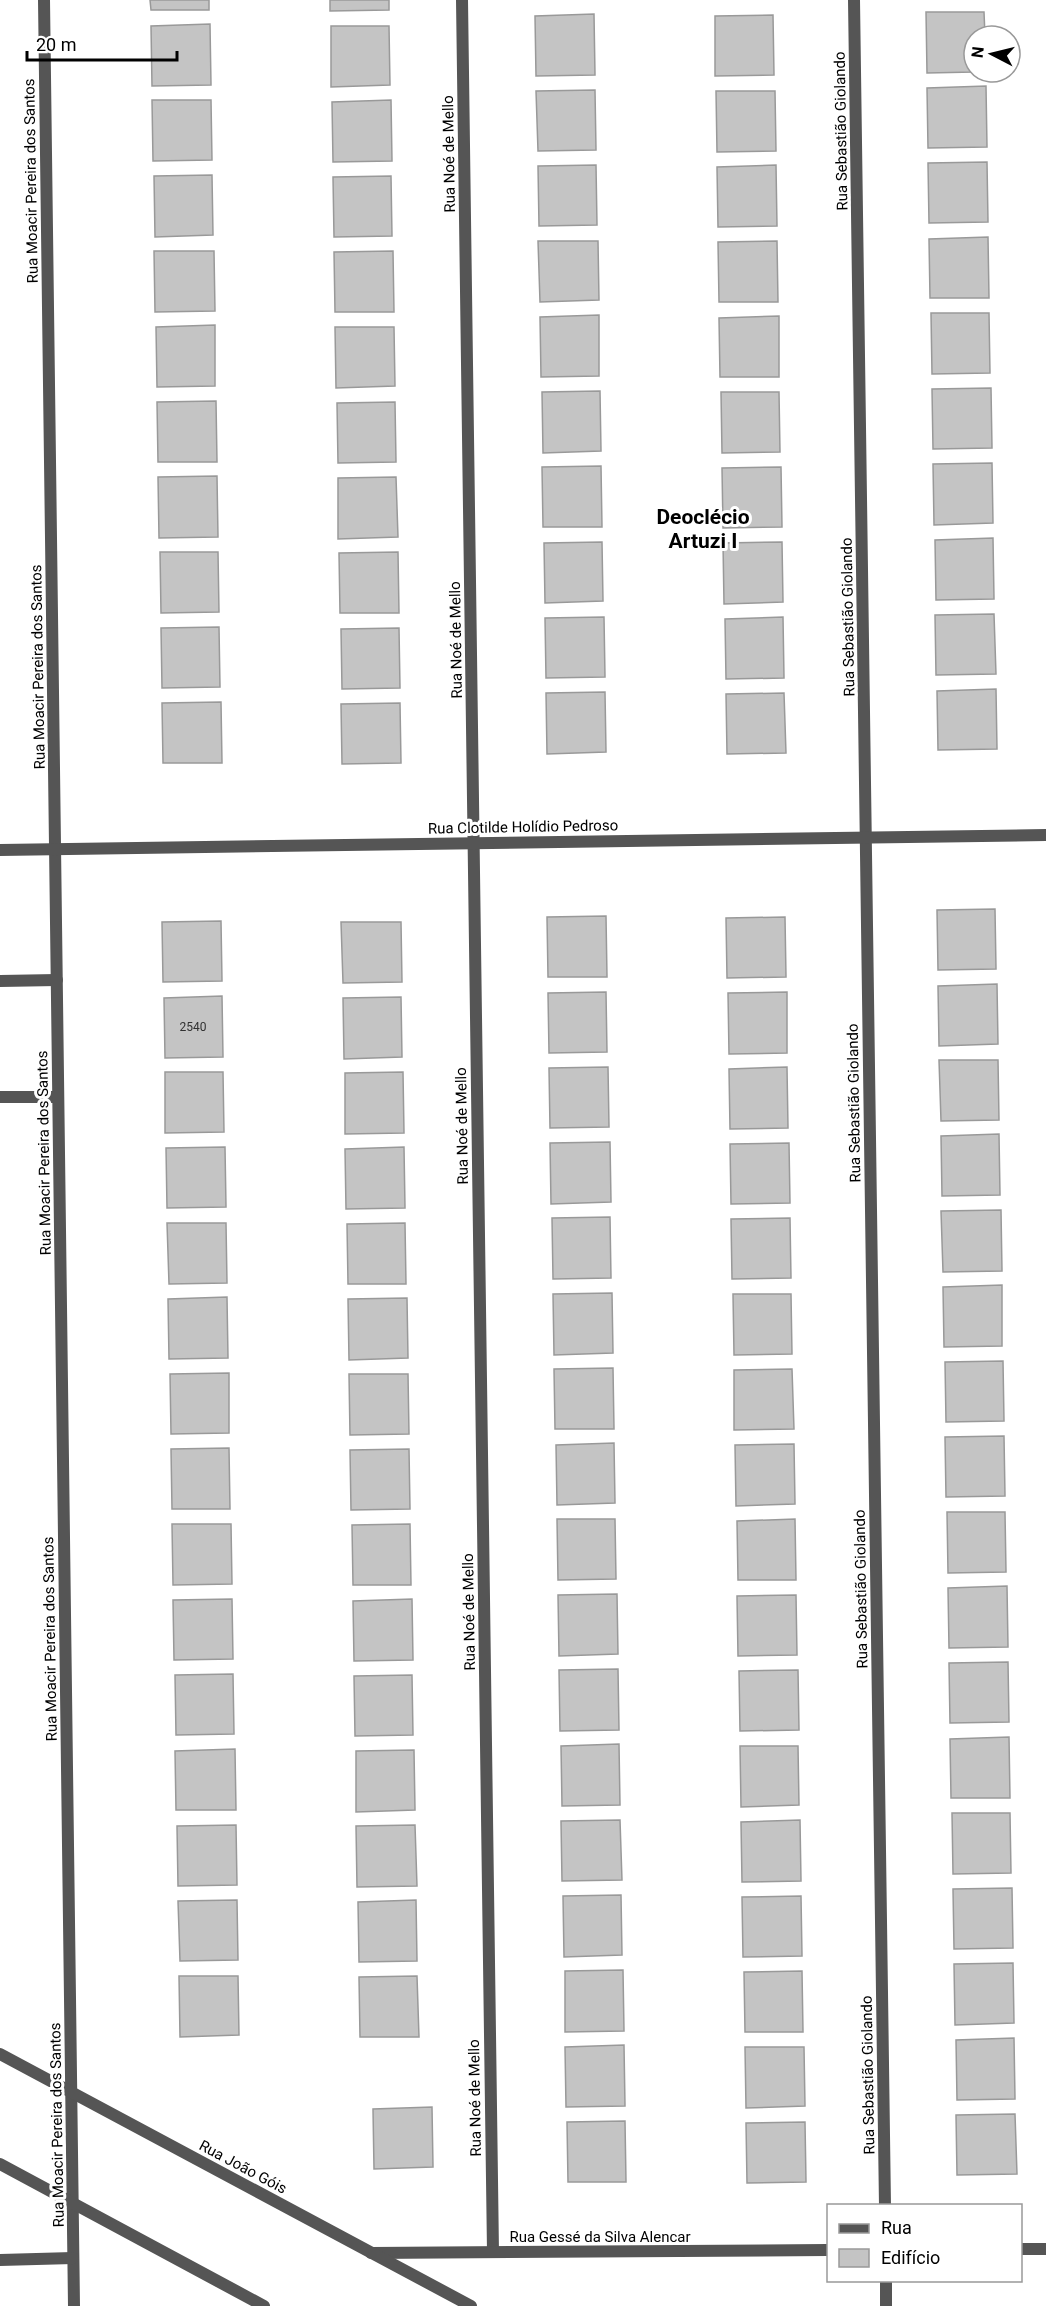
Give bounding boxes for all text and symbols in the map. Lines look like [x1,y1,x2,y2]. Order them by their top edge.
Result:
scale bar [27,24,177,62]
north arrow [962,24,1022,84]
text: 20 m [36,34,76,55]
text: N [967,45,988,59]
street label: Rua Sebastião Giolando [831,51,851,211]
street label: Rua Moacir Pereira dos Santos [20,78,42,284]
street label: Rua Noé de Mello [439,95,459,213]
district label: Deoclécio Artuzi I [656,505,750,553]
street label: Rua Sebastião Giolando [838,537,858,697]
street label: Rua Moacir Pereira dos Santos [27,564,49,770]
street label: Rua Noé de Mello [446,581,466,699]
street label: Rua Clotilde Holídio Pedroso [428,816,618,838]
house number: 2540 [180,1020,207,1034]
street label: Rua Sebastião Giolando [844,1023,864,1183]
street label: Rua Moacir Pereira dos Santos [33,1050,55,1256]
street label: Rua Noé de Mello [452,1067,472,1185]
street label: Rua Sebastião Giolando [851,1509,871,1669]
street label: Rua Moacir Pereira dos Santos [39,1536,61,1742]
street label: Rua Noé de Mello [459,1553,479,1671]
street label: Rua Sebastião Giolando [858,1995,878,2155]
street label: Rua Moacir Pereira dos Santos [46,2022,68,2228]
street label: Rua Noé de Mello [465,2039,485,2157]
street label: Rua João Góis [196,2136,290,2198]
legend [827,2204,1022,2282]
text: Rua [881,2217,912,2238]
street label: Rua Gessé da Silva Alencar [509,2228,691,2246]
text: Edifício [881,2247,940,2268]

